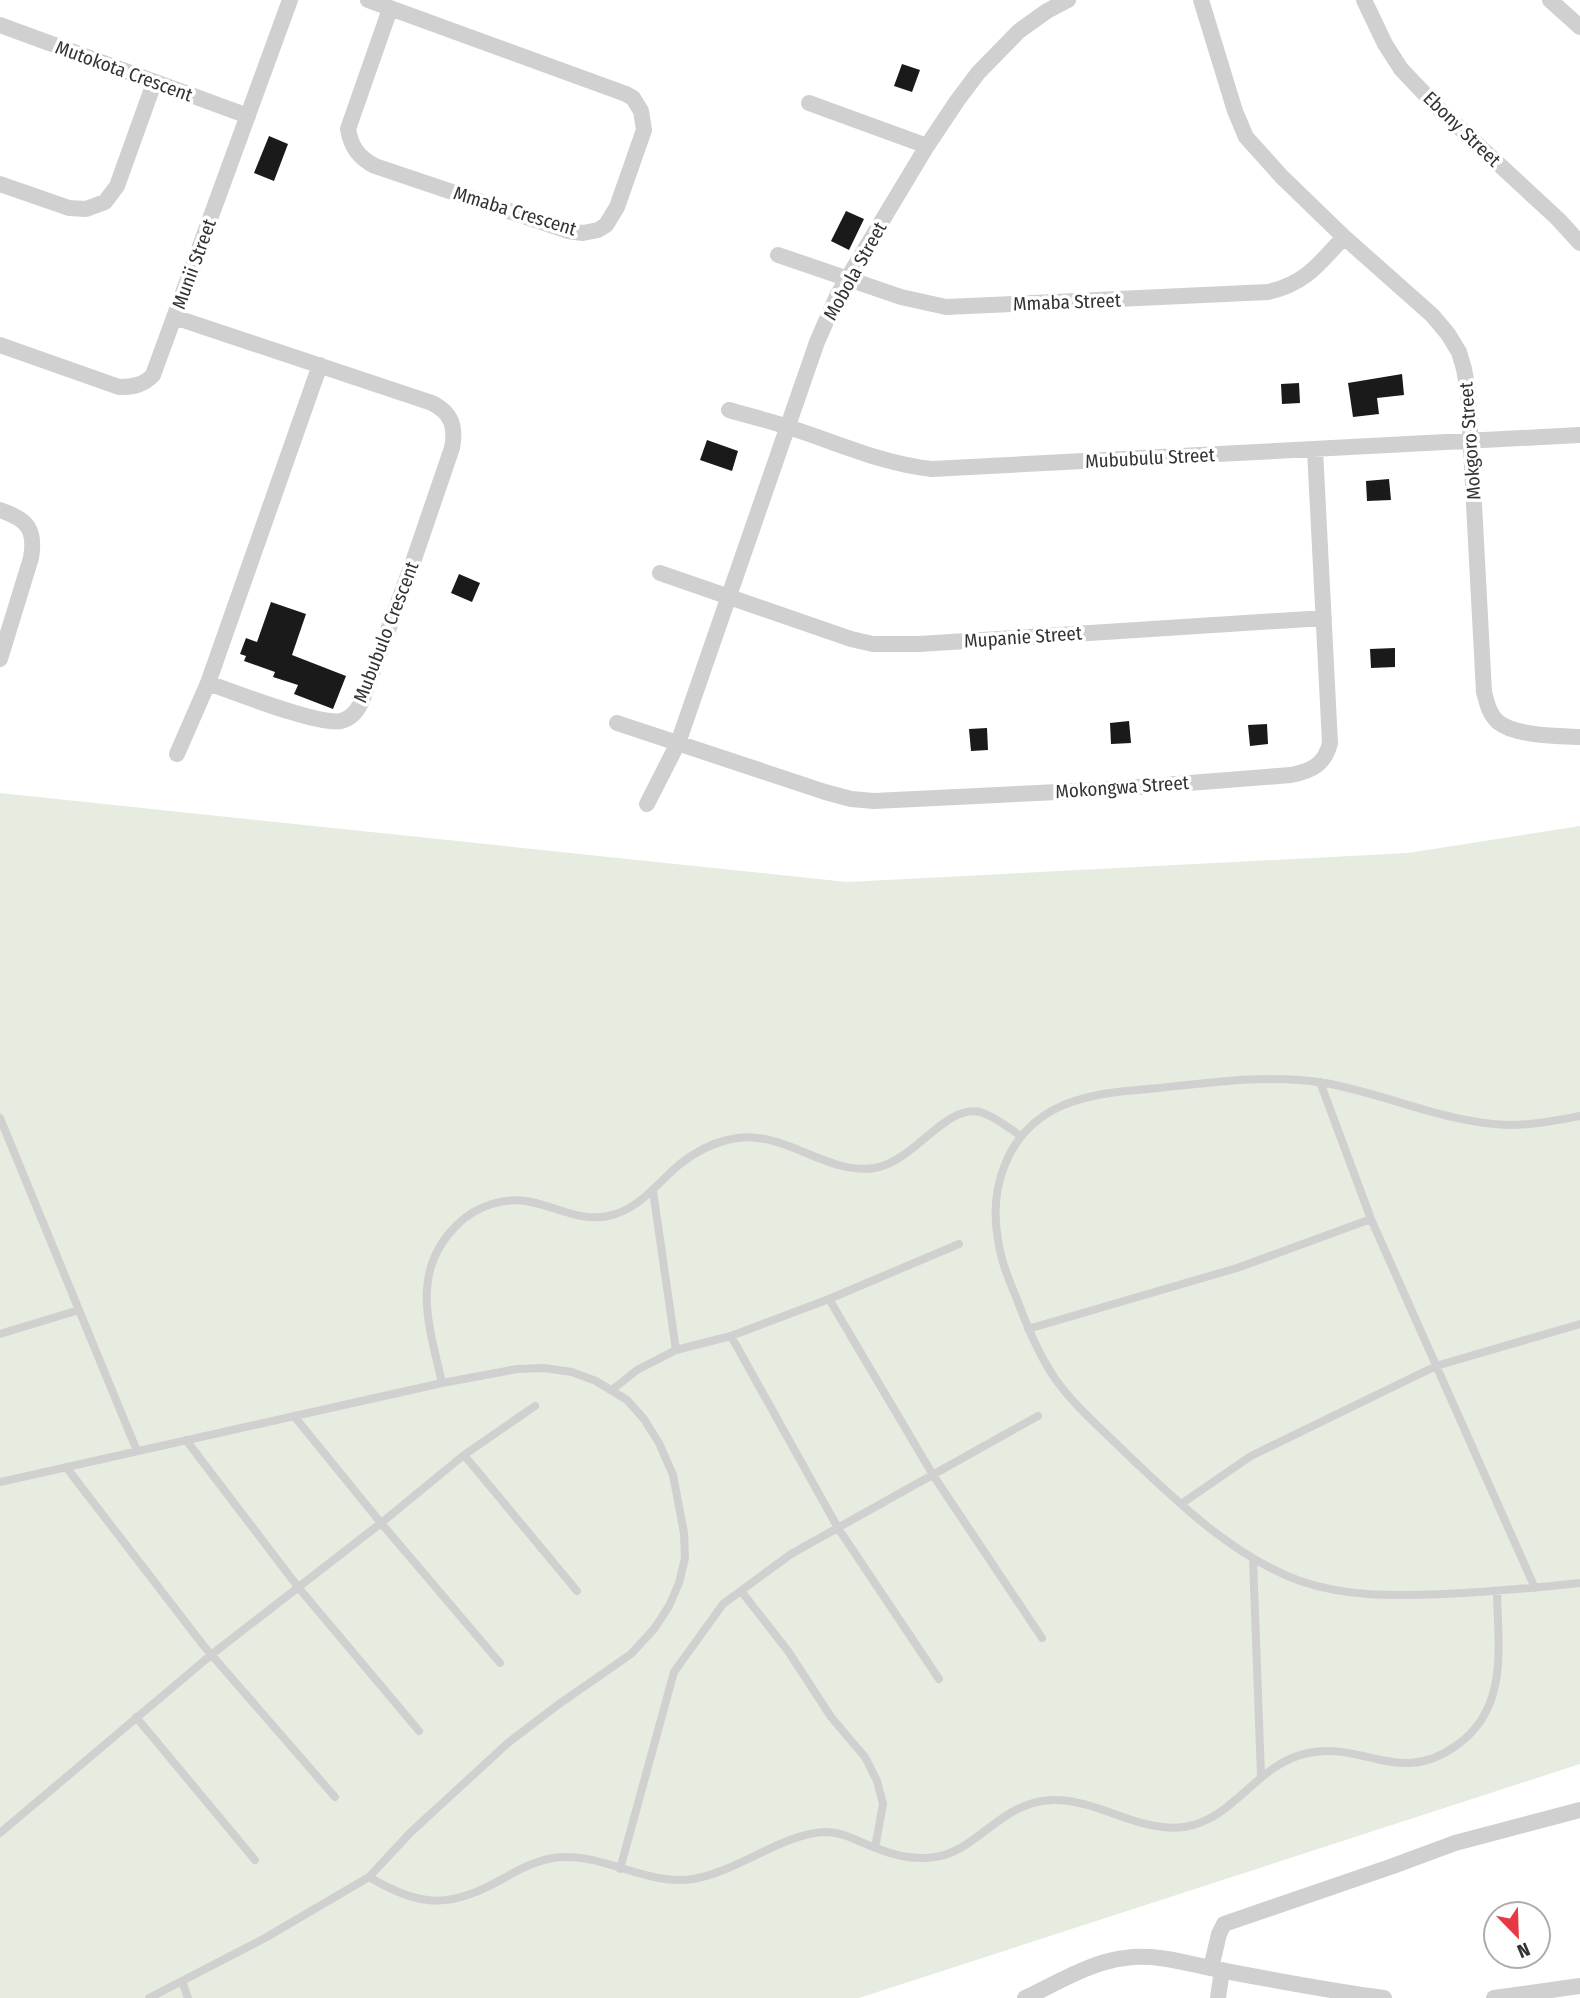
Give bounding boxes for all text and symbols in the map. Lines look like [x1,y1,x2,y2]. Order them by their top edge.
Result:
street label: Mutokota Crescent [52,36,196,107]
street label: Ebony Street [1419,86,1506,172]
street label: Mmaba Crescent [451,181,580,241]
street label: Munii Street [167,215,221,312]
street label: Mobola Street [819,217,892,324]
street label: Mmaba Street [1013,289,1122,315]
street label: Mokgoro Street [1454,380,1486,501]
street label: Mububulu Street [1085,443,1216,473]
street label: Mububulo Crescent [349,557,424,706]
street label: Mupanie Street [963,621,1083,653]
street label: Mokongwa Street [1054,771,1190,803]
north arrow [1482,1900,1552,1970]
text: N [1514,1937,1533,1963]

